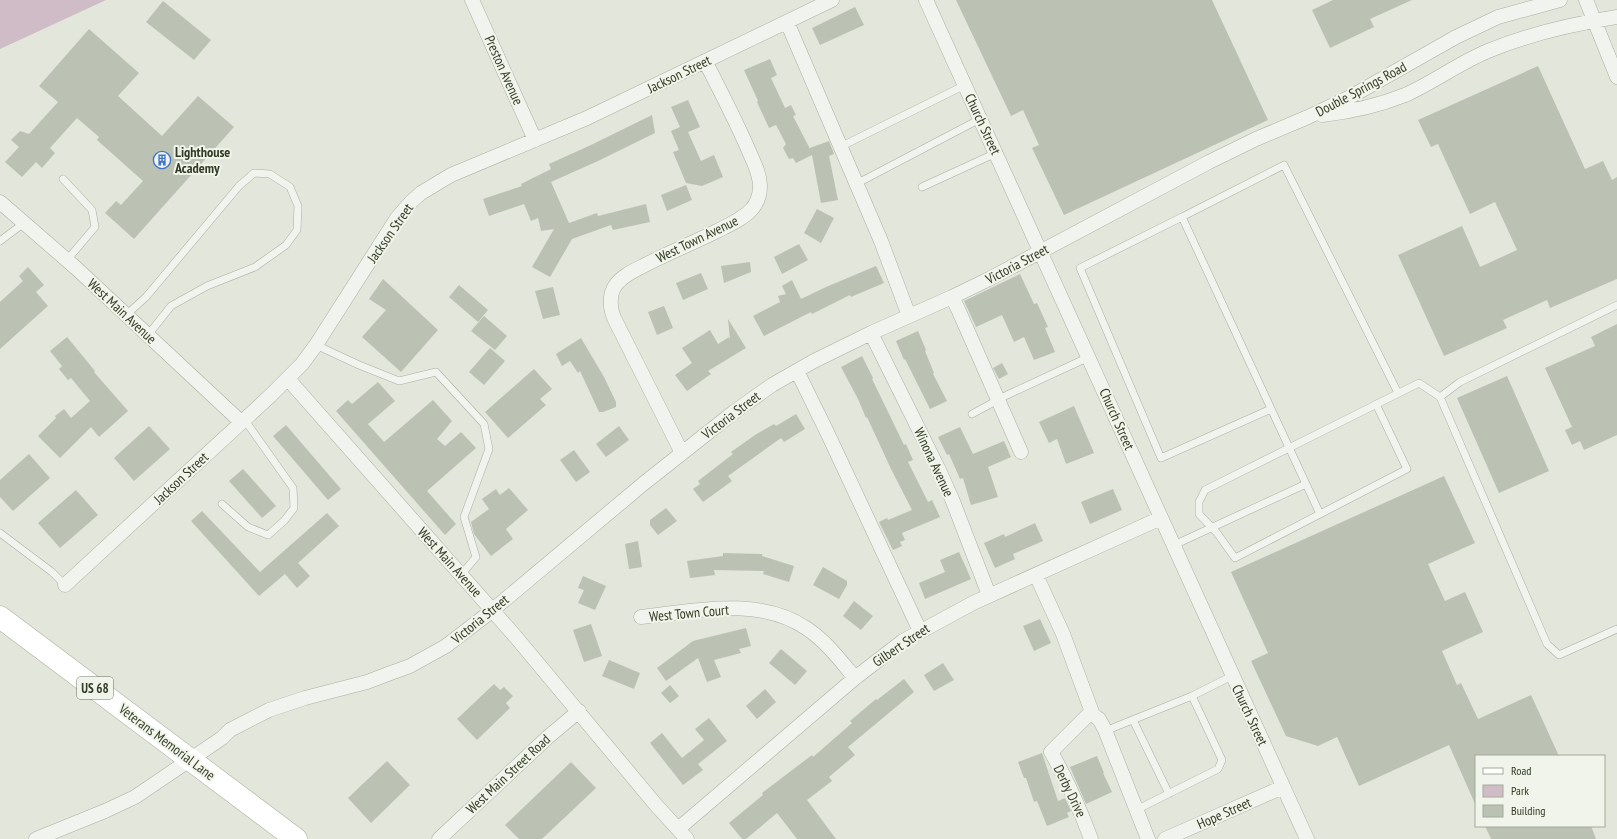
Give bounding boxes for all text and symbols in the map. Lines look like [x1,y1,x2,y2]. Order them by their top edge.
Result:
street label: Preston Avenue [481,32,527,108]
street label: Jackson Street [643,51,714,97]
street label: Double Springs Road [1312,58,1410,120]
street label: Church Street [961,90,1005,158]
place label: Lighthouse Academy [174,143,230,177]
building icon: Lighthouse Academy [152,150,172,170]
street label: Jackson Street [362,200,417,267]
street label: West Town Avenue [653,211,741,267]
street label: Victoria Street [982,240,1052,289]
street label: West Main Avenue [84,274,160,348]
street label: Church Street [1095,385,1139,453]
street label: Victoria Street [697,387,764,443]
street label: Winona Avenue [910,424,958,500]
street label: Jackson Street [149,448,212,509]
street label: West Main Avenue [414,523,486,601]
street label: Victoria Street [447,590,512,648]
street label: West Town Court [648,601,730,625]
street label: Gilbert Street [869,619,933,671]
road number: US 68 [77,677,113,699]
street label: Church Street [1228,681,1272,749]
street label: Veterans Memorial Lane [114,699,219,784]
street label: West Main Street Road [462,730,554,818]
legend [1475,755,1605,827]
street label: Derby Drive [1050,762,1090,820]
text: Road [1511,763,1531,778]
text: Park [1511,783,1529,798]
street label: Hope Street [1194,793,1254,833]
text: Building [1511,803,1546,818]

